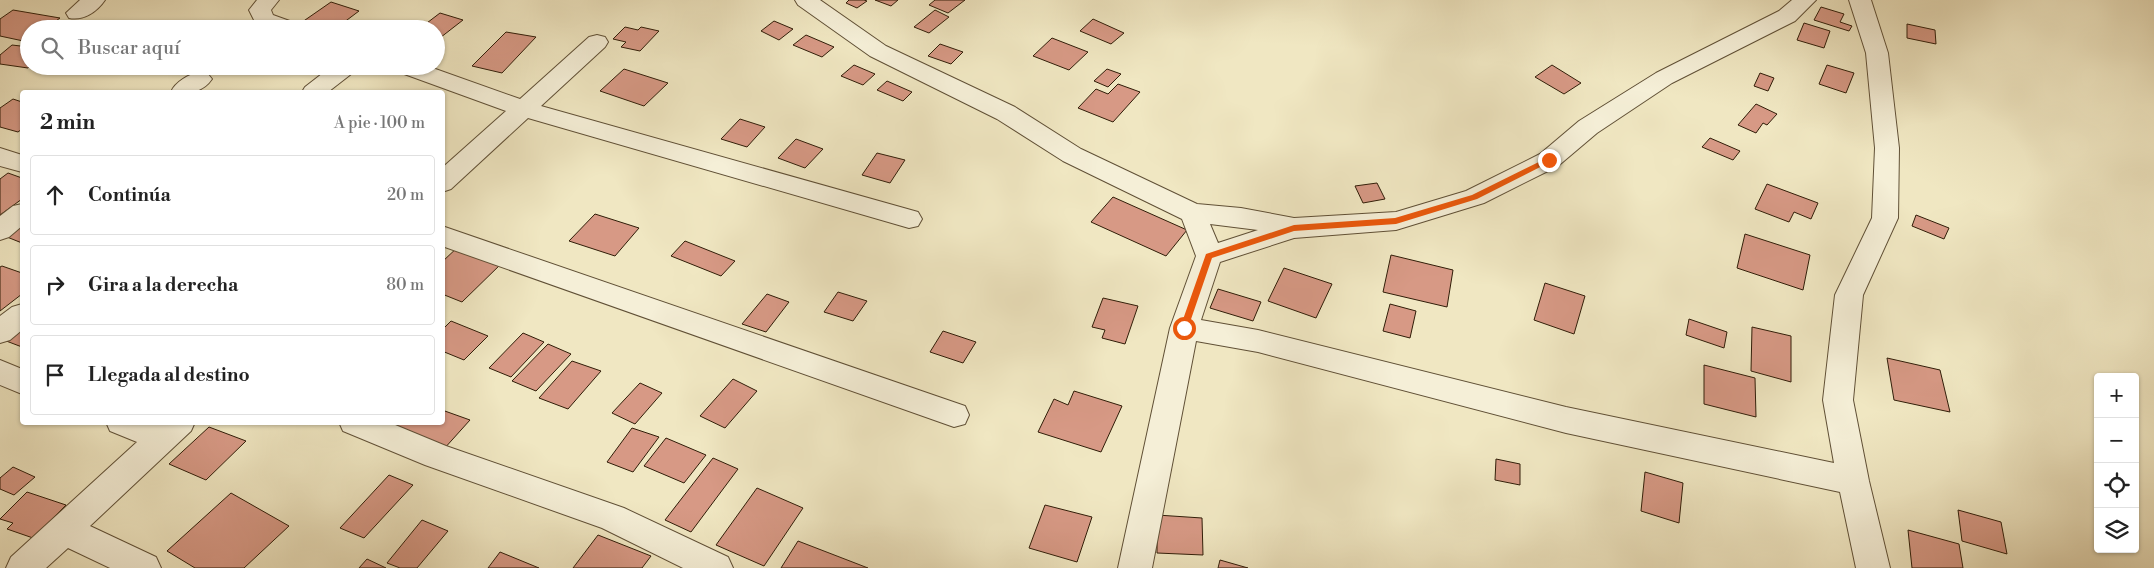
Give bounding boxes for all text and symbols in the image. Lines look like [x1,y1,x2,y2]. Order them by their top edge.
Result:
search box [20,20,445,75]
icon: search [38,34,66,62]
text: Buscar aquí [78,36,180,60]
text: 2 min [40,110,95,136]
text: A pie · 100 m [334,113,425,133]
route end [1538,149,1561,172]
icon: ahead [41,181,69,209]
text: Continúa [88,183,171,207]
text: 20 m [387,185,424,205]
icon: right [41,271,69,299]
text: Gira a la derecha [88,273,238,297]
text: 80 m [386,275,424,295]
route start [1173,317,1196,340]
icon: arrive [41,361,69,389]
text: Llegada al destino [88,363,250,387]
map controls [2094,373,2139,553]
button: + [2094,373,2139,418]
button: − [2094,418,2139,463]
button: locate [2094,463,2139,508]
button: layers [2094,508,2139,553]

